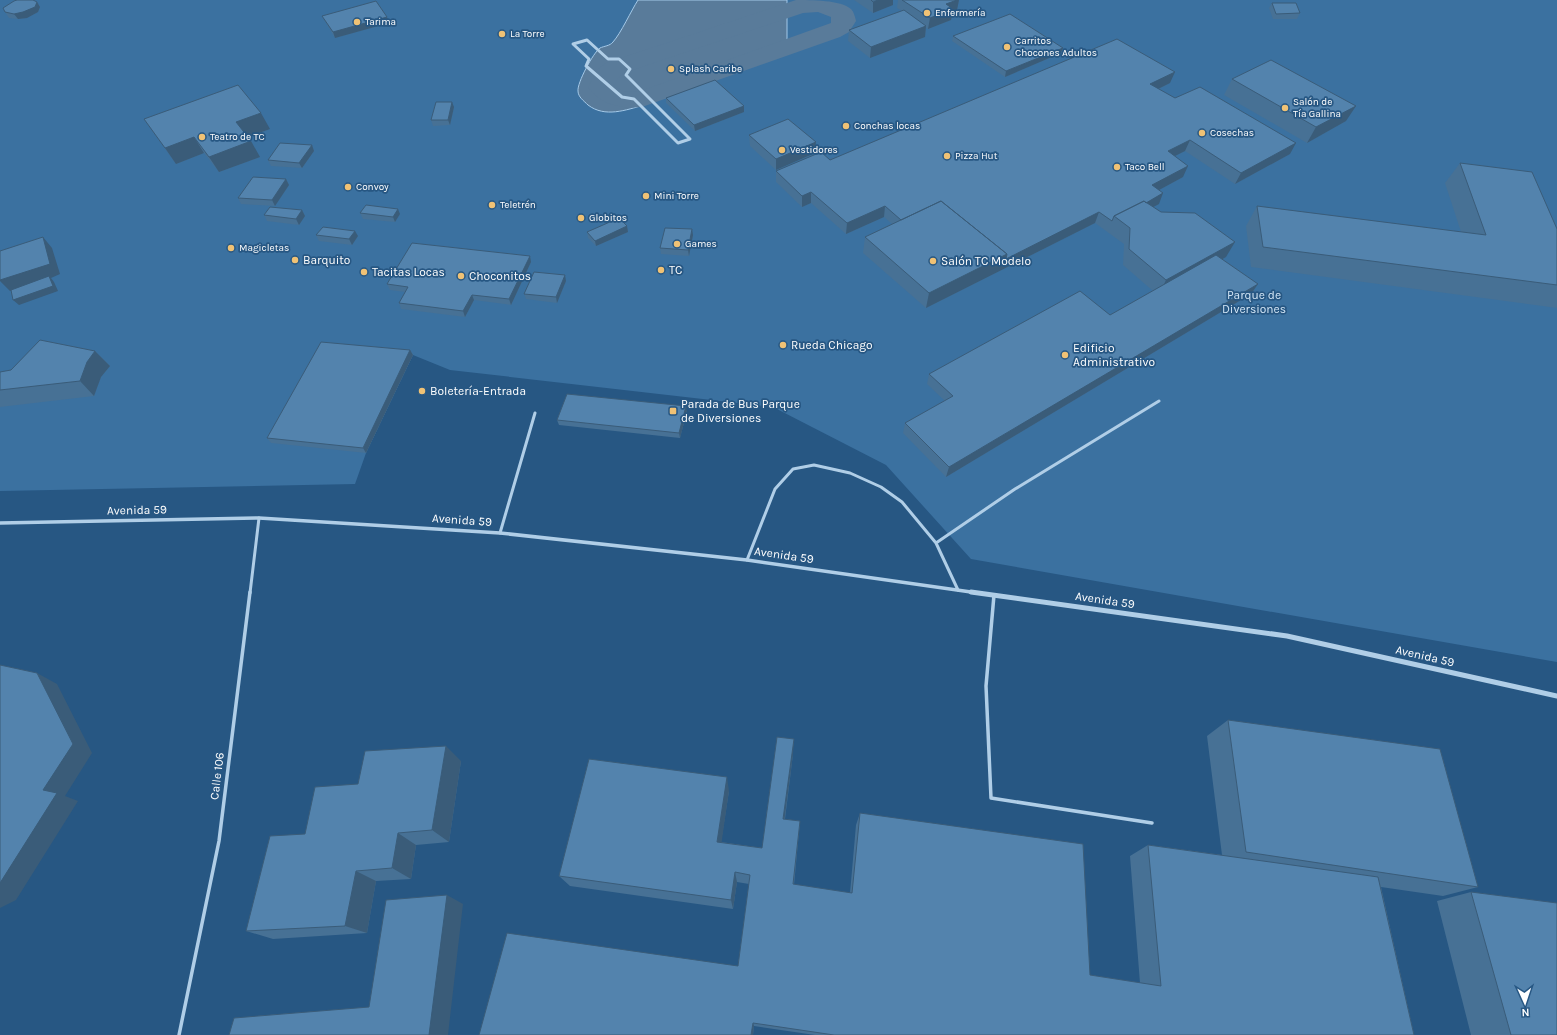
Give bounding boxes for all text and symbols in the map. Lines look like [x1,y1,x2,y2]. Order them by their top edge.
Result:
place label: Enfermería [935,7,985,19]
marker: Enfermería [922,8,932,18]
place label: Tarima [365,16,396,28]
marker: Tarima [352,17,362,27]
place label: La Torre [510,28,545,40]
marker: La Torre [497,29,507,39]
place label: Carritos Chocones Adultos [1015,35,1097,59]
marker: Carritos Chocones Adultos [1002,42,1012,52]
place label: Splash Caribe [679,63,742,75]
marker: Splash Caribe [666,64,676,74]
place label: Salón de Tía Gallina [1293,96,1341,120]
marker: Salón de Tía Gallina [1280,103,1290,113]
place label: Conchas locas [854,120,920,132]
marker: Conchas locas [841,121,851,131]
place label: Cosechas [1210,127,1254,139]
marker: Cosechas [1197,128,1207,138]
place label: Teatro de TC [210,131,265,143]
marker: Teatro de TC [197,132,207,142]
place label: Vestidores [790,144,838,156]
marker: Vestidores [777,145,787,155]
place label: Pizza Hut [955,150,998,162]
marker: Pizza Hut [942,151,952,161]
place label: Taco Bell [1125,161,1165,173]
marker: Taco Bell [1112,162,1122,172]
place label: Convoy [356,181,389,193]
marker: Convoy [343,182,353,192]
place label: Mini Torre [654,190,699,202]
marker: Mini Torre [641,191,651,201]
place label: Teletrén [500,199,536,211]
marker: Teletrén [487,200,497,210]
place label: Globitos [589,212,627,224]
marker: Globitos [576,213,586,223]
place label: Games [685,238,717,250]
marker: Games [672,239,682,249]
place label: Magicletas [239,242,289,254]
marker: Magicletas [226,243,236,253]
place label: Barquito [303,253,350,267]
place label: Salón TC Modelo [941,254,1031,268]
marker: Barquito [290,255,300,265]
marker: Salón TC Modelo [928,256,938,266]
place label: TC [669,263,682,277]
place label: Tacitas Locas [372,265,445,279]
marker: TC [656,265,666,275]
marker: Tacitas Locas [359,267,369,277]
place label: Choconitos [469,269,531,283]
marker: Choconitos [456,271,466,281]
park label: Parque de Diversiones [1222,288,1286,316]
place label: Rueda Chicago [791,338,873,352]
marker: Rueda Chicago [778,340,788,350]
place label: Edificio Administrativo [1073,341,1155,369]
marker: Edificio Administrativo [1060,350,1070,360]
place label: Boletería-Entrada [430,384,526,398]
marker: Boletería-Entrada [417,386,427,396]
place label: Parada de Bus Parque de Diversiones [681,397,800,425]
marker: Parada de Bus Parque de Diversiones [668,406,678,416]
street label: Avenida 59 [107,502,167,518]
street label: Avenida 59 [432,511,492,529]
street label: Avenida 59 [753,544,815,566]
street label: Avenida 59 [1074,589,1136,611]
street label: Avenida 59 [1394,642,1456,670]
street label: Calle 106 [207,751,227,801]
north arrow [1505,983,1545,1023]
text: N [1521,1006,1530,1019]

